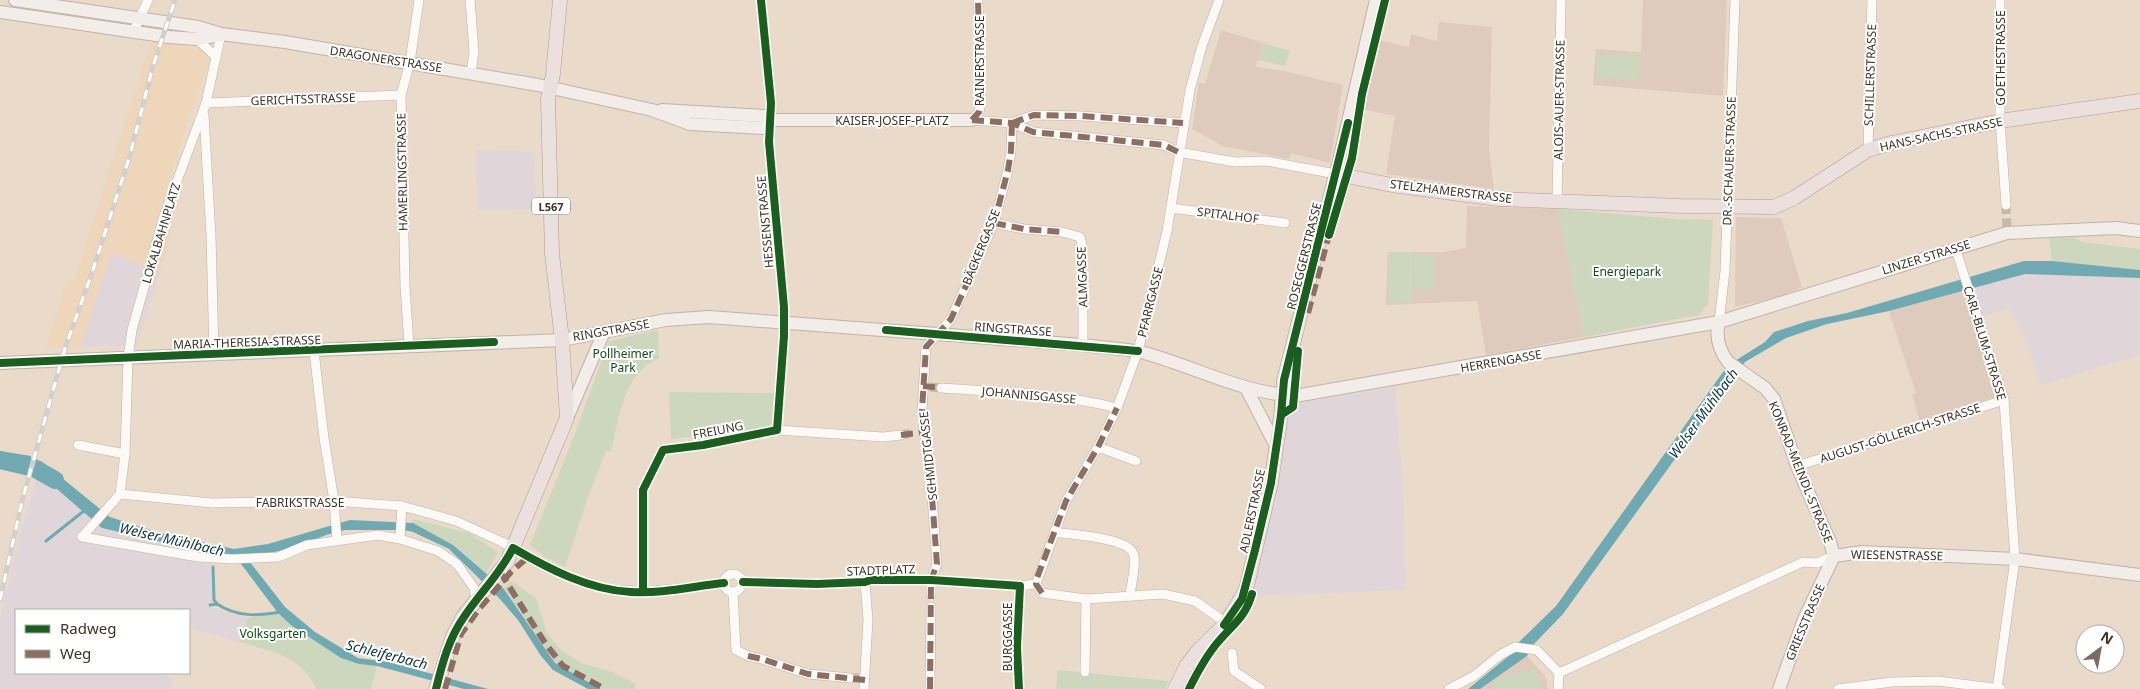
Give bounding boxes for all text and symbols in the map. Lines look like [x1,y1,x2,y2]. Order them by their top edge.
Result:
street label: GOETHESTRASSE [1992,10,2009,106]
street label: RAINERSTRASSE [971,16,988,106]
street label: SCHILLERSTRASSE [1860,24,1880,126]
street label: ALOIS-AUER-STRASSE [1549,40,1569,160]
street label: DRAGONERSTRASSE [329,42,443,76]
street label: GERICHTSSTRASSE [250,89,356,109]
street label: DR.-SCHAUER-STRASSE [1718,96,1740,226]
street label: KAISER-JOSEF-PLATZ [835,112,949,129]
street label: HAMERLINGSTRASSE [392,113,412,231]
street label: HANS-SACHS-STRASSE [1878,113,2004,155]
street label: HESSENSTRASSE [752,175,778,269]
street label: STELZHAMERSTRASSE [1389,175,1513,207]
street label: LOKALBAHNPLATZ [138,181,184,285]
road number: L567 [532,198,570,215]
street label: ROSEGGERSTRASSE [1282,201,1326,311]
street label: SPITALHOF [1196,203,1260,227]
street label: BÄCKERGASSE [958,206,1004,288]
street label: LINZER STRASSE [1880,235,1972,279]
street label: ALMGASSE [1072,246,1092,308]
park label: Energiepark [1593,263,1662,280]
street label: PFARRGASSE [1133,265,1167,339]
street label: CARL-BLUM-STRASSE [1960,284,2010,402]
street label: RINGSTRASSE [571,315,651,345]
street label: RINGSTRASSE [974,318,1052,340]
street label: MARIA-THERESIA-STRASSE [173,331,321,353]
park label: Pollheimer Park [593,345,654,376]
street label: HERRENGASSE [1459,345,1543,377]
water label: Welser Mühlbach [1664,364,1742,462]
street label: JOHANNISGASSE [980,382,1077,408]
street label: KONRAD-MEINDL-STRASSE [1765,399,1837,545]
street label: AUGUST-GÖLLERICH-STRASSE [1817,399,1983,467]
street label: SCHMIDTGASSE [915,411,941,501]
street label: FREIUNG [691,417,745,443]
street label: ADLERSTRASSE [1235,468,1269,554]
street label: FABRIKSTRASSE [256,494,344,511]
water label: Welser Mühlbach [118,518,226,560]
street label: WIESENSTRASSE [1851,546,1943,564]
street label: STADTPLATZ [846,560,916,580]
street label: GRIESSTRASSE [1781,581,1829,663]
street label: BURGGASSE [999,602,1016,672]
legend [15,609,190,674]
text: Radweg [60,618,116,638]
north arrow [2075,624,2125,674]
park label: Volksgarten [239,625,307,642]
text: N [2097,626,2117,649]
water label: Schleiferbach [344,635,430,673]
text: Weg [60,643,91,663]

